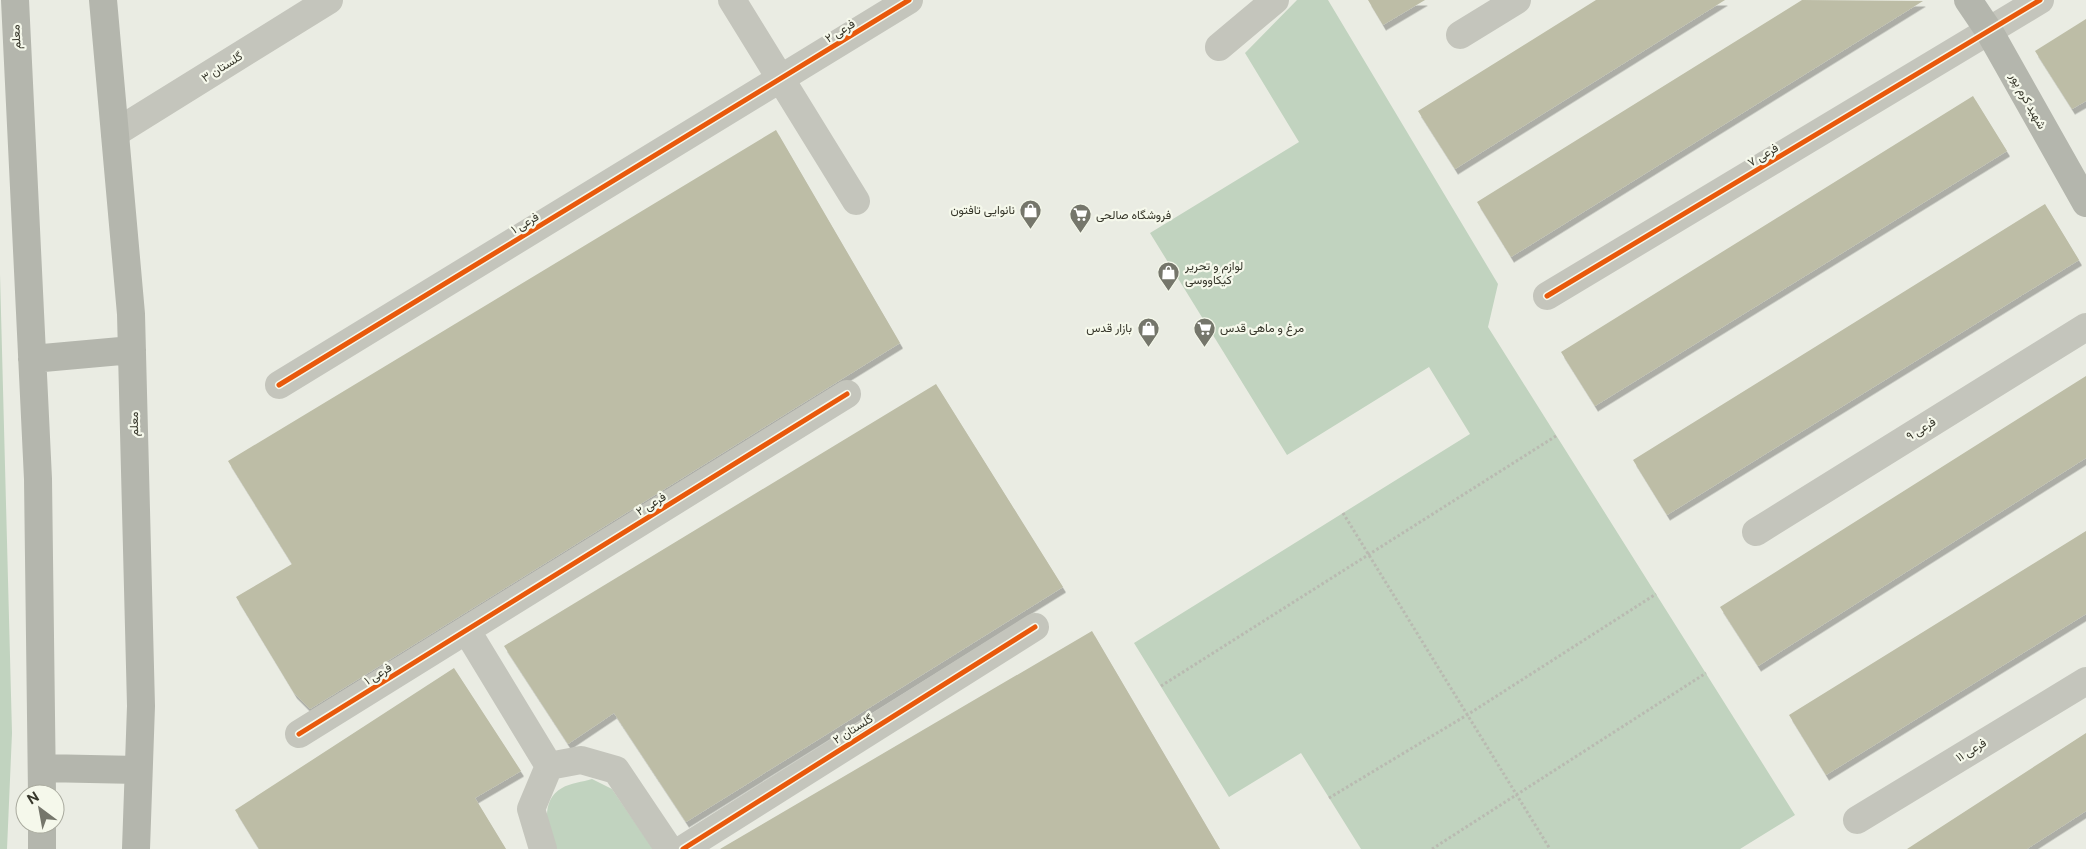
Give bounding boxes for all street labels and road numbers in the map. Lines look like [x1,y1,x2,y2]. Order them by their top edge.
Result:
street label: فرعی ۲ [823,16,858,46]
street label: معلم [8,24,25,50]
street label: گلستان ۳ [199,49,245,85]
street label: شهید کرم پور [2005,70,2049,132]
street label: فرعی ۷ [1745,140,1781,170]
street label: فرعی ۱ [509,209,542,237]
street label: معلم [127,412,142,436]
street label: فرعی ۹ [1904,415,1939,444]
street label: فرعی ۲ [634,489,669,519]
street label: فرعی ۱ [362,660,395,689]
street label: گلستان ۲ [830,711,876,747]
street label: فرعی ۱۱ [1953,735,1989,765]

